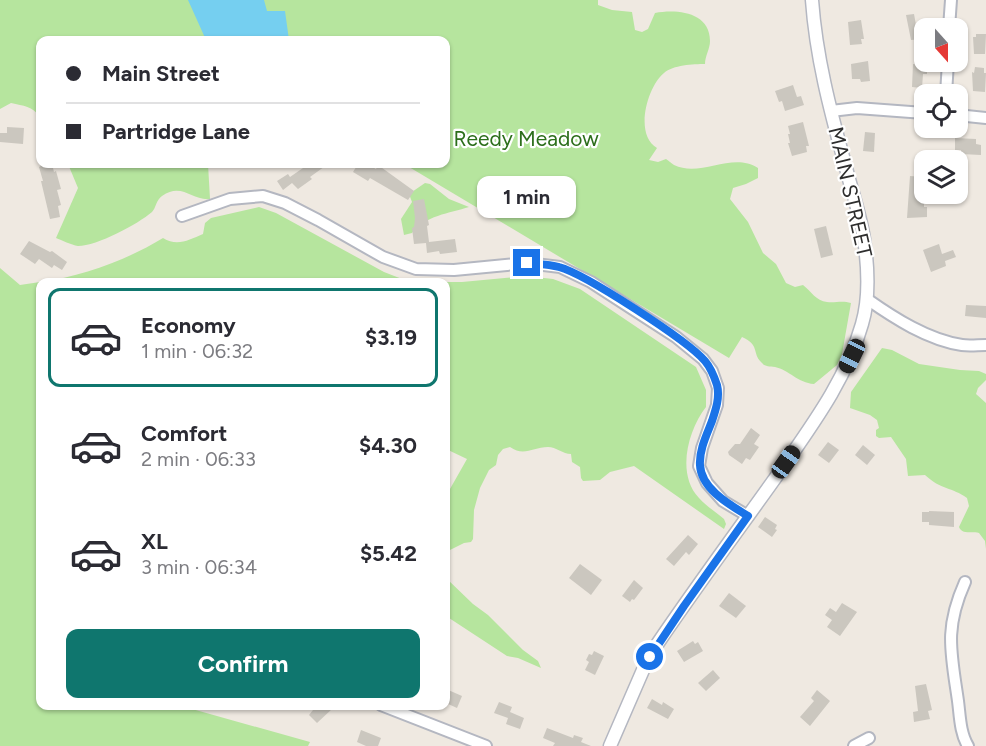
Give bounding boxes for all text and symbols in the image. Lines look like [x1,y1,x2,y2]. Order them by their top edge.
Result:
north arrow [914,18,968,72]
map controls [914,18,968,204]
text: Main Street [102,60,220,87]
button: locate [914,84,968,138]
text: Partridge Lane [102,118,250,145]
street label: MAIN STREET [823,124,878,260]
park label: Reedy Meadow [453,126,599,151]
button: layers [914,150,968,204]
callout: 1 min [478,176,576,218]
text: 1 min [503,185,550,209]
route end [513,249,540,276]
icon: car [69,311,123,365]
text: Economy [141,312,236,339]
text: $3.19 [365,324,417,351]
car [836,336,868,376]
text: 1 min · 06:32 [141,339,253,363]
icon: car [69,419,123,473]
text: Comfort [141,420,227,447]
text: $4.30 [359,432,417,459]
car [768,442,804,482]
text: 2 min · 06:33 [141,447,256,471]
icon: car [69,527,123,581]
text: XL [141,528,168,555]
text: $5.42 [360,540,417,567]
text: 3 min · 06:34 [141,555,257,579]
button: Confirm [66,629,420,698]
route start [636,643,663,670]

